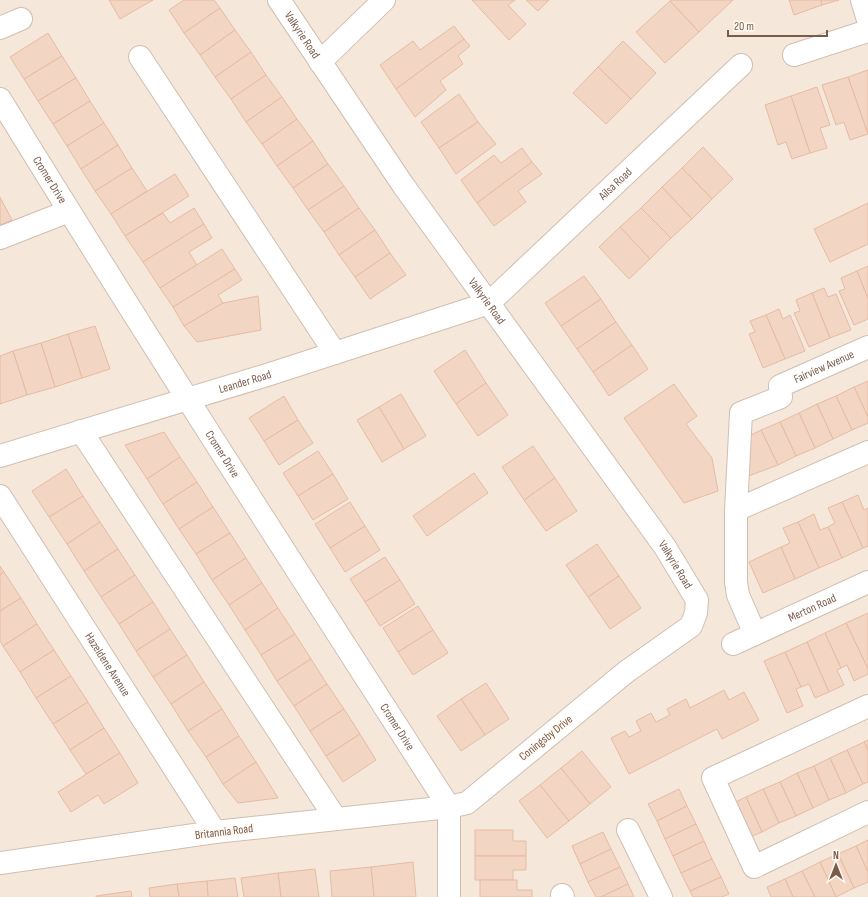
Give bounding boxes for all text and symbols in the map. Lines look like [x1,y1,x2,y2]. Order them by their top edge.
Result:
street label: Valkyrie Road [281,8,324,61]
scale bar [728,12,827,38]
text: 20 m [734,19,754,34]
street label: Cromer Drive [30,153,70,206]
street label: Ailsa Road [595,164,635,204]
street label: Valkyrie Road [465,275,509,327]
street label: Fairview Avenue [791,347,857,386]
street label: Leander Road [217,367,273,397]
street label: Cromer Drive [202,428,243,481]
street label: Valkyrie Road [655,537,696,591]
street label: Merton Road [786,590,838,625]
street label: Hazeldene Avenue [82,630,134,699]
street label: Cromer Drive [377,700,418,753]
street label: Coningsby Drive [516,712,576,764]
street label: Britannia Road [194,821,254,843]
north arrow [816,845,856,885]
text: N [833,849,839,862]

